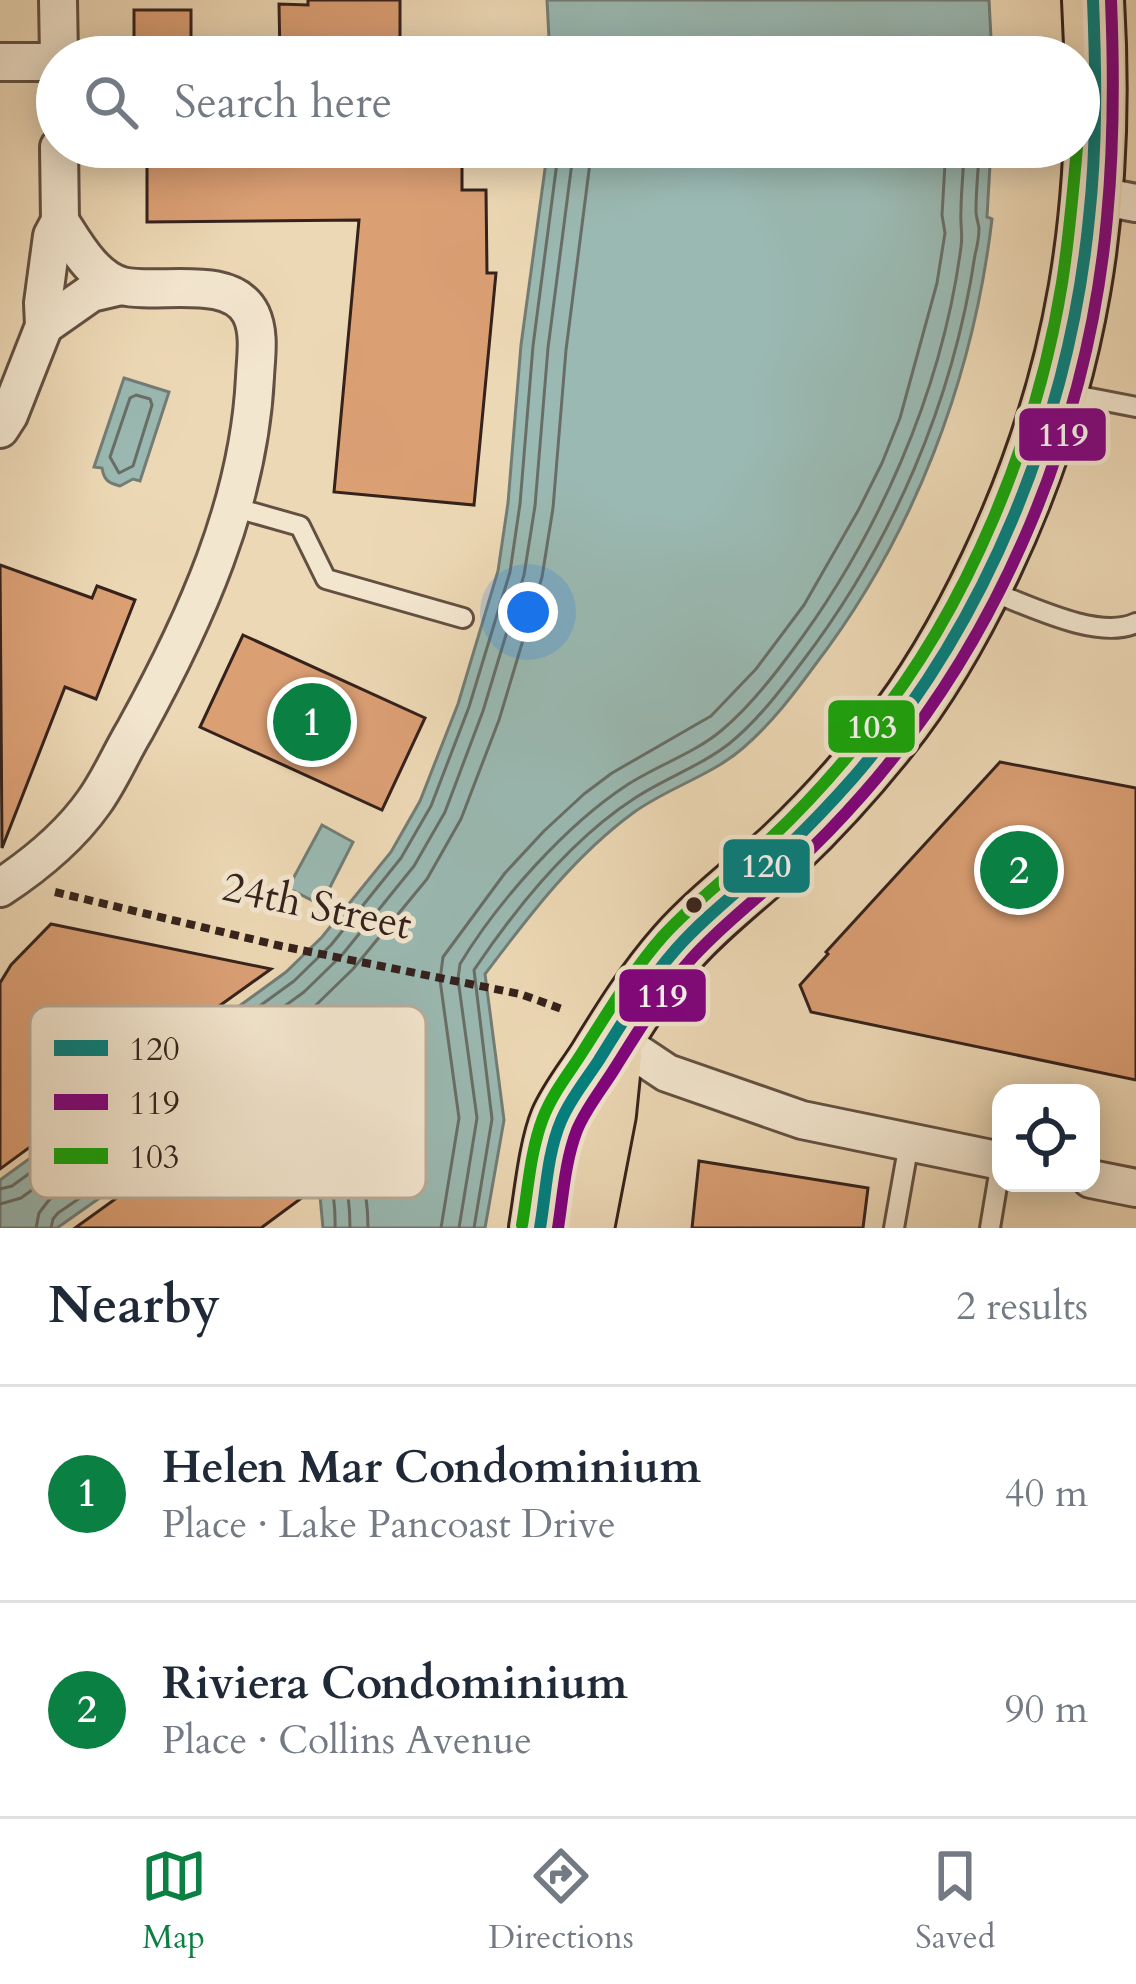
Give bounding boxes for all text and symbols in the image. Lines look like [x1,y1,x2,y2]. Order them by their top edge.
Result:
search box [36,36,1100,168]
icon: search [78,69,144,135]
text: Search here [174,72,392,133]
line badge: 119 [1017,406,1108,463]
text: 119 [1038,413,1088,458]
your location [498,582,558,642]
pin: 1 [273,677,351,767]
line badge: 103 [826,698,917,755]
text: 103 [847,705,897,750]
pin: 2 [980,825,1058,915]
line badge: 120 [721,837,812,895]
text: 120 [741,844,791,889]
street label: 24th Street [217,858,417,954]
unlabelled marker [683,894,705,916]
line badge: 119 [617,967,708,1024]
text: 119 [637,974,687,1019]
legend [30,1006,426,1198]
text: 120 [129,1027,180,1072]
text: 119 [129,1081,180,1126]
map controls [992,1084,1100,1192]
button: locate [992,1084,1100,1192]
text: 103 [129,1135,180,1180]
text: Nearby [48,1271,220,1341]
text: 2 results [956,1280,1088,1333]
text: Helen Mar Condominium [162,1437,701,1498]
text: 1 [77,1467,97,1520]
text: 40 m [1005,1467,1088,1520]
text: Place · Lake Pancoast Drive [162,1498,616,1551]
text: Riviera Condominium [162,1653,628,1714]
text: 2 [77,1683,97,1736]
text: 90 m [1005,1683,1088,1736]
text: Place · Collins Avenue [162,1714,532,1767]
tab: Map [141,1843,207,1960]
tab: Directions [488,1843,634,1960]
tab: Saved [915,1843,995,1960]

